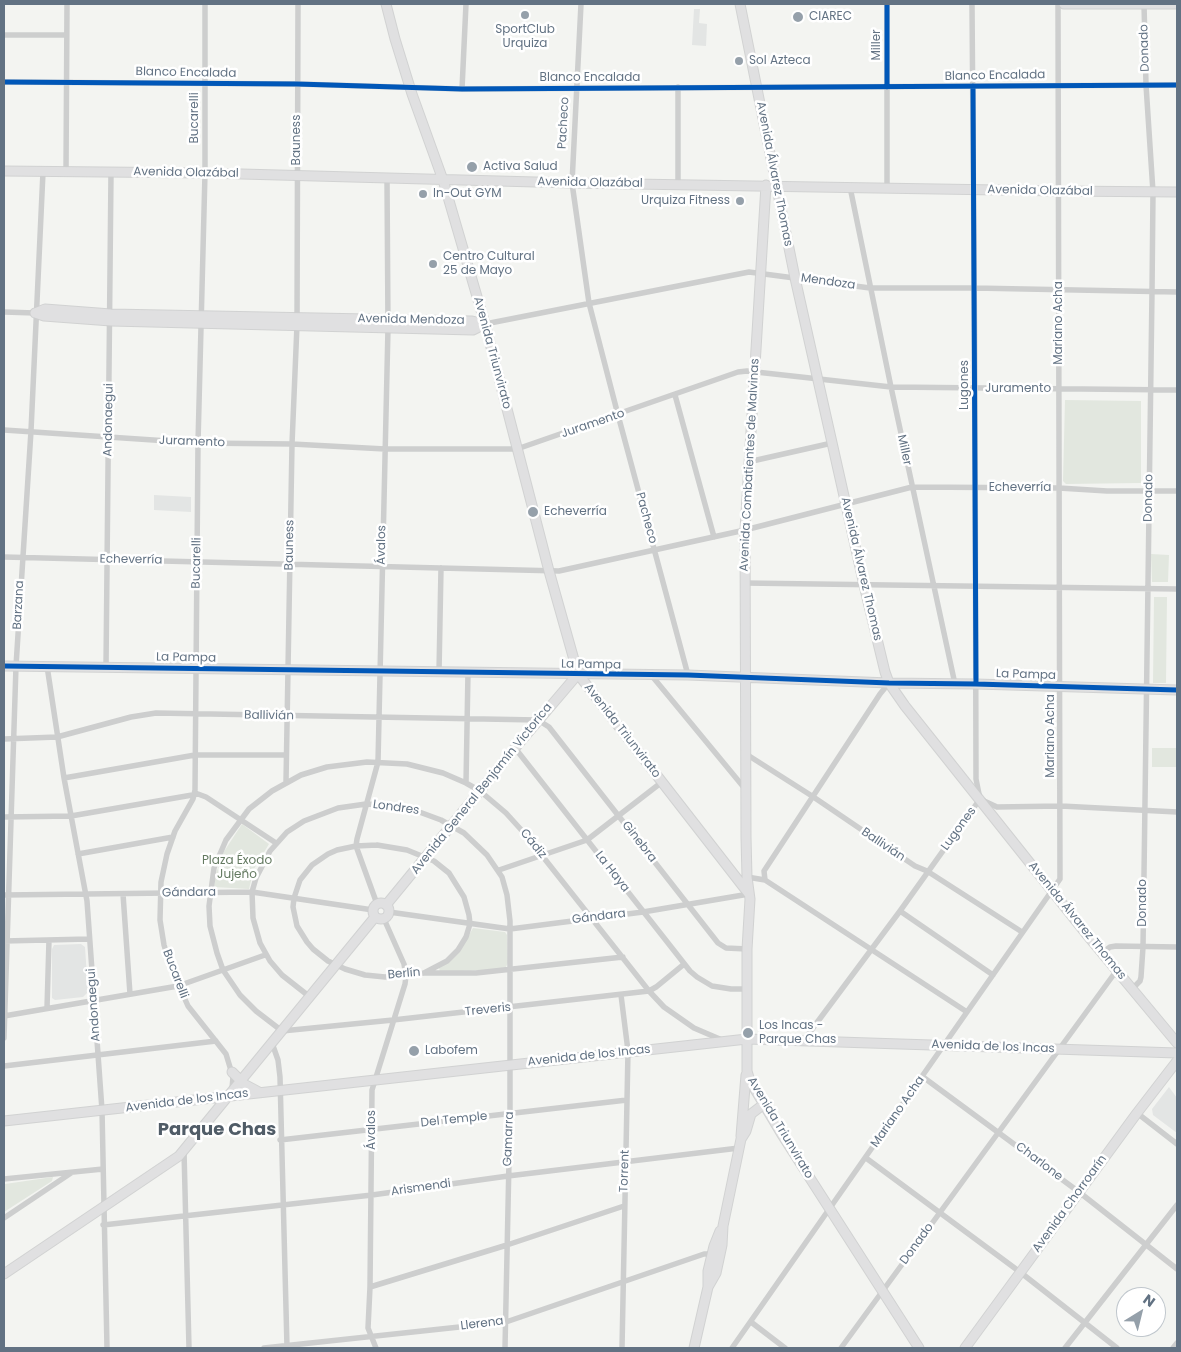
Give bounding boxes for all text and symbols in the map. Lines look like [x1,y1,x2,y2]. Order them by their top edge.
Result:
marker: SportClub Urquiza [519,9,531,21]
marker: CIAREC [791,10,805,24]
place label: CIAREC [809,10,852,24]
place label: SportClub Urquiza [495,23,555,51]
street label: Donado [1137,24,1153,72]
street label: Miller [870,29,884,61]
place label: Sol Azteca [749,54,811,68]
marker: Sol Azteca [733,55,745,67]
street label: Blanco Encalada [135,65,237,81]
street label: Blanco Encalada [944,68,1046,84]
street label: Blanco Encalada [540,71,640,85]
street label: Bucarelli [188,92,202,144]
street label: Pacheco [555,96,573,150]
street label: Avenida Álvarez Thomas [753,100,795,248]
street label: Bauness [290,115,304,165]
marker: Activa Salud [465,160,479,174]
place label: Activa Salud [483,160,558,174]
street label: Avenida Olazábal [133,165,239,181]
street label: Avenida Olazábal [537,175,643,191]
street label: Avenida Olazábal [987,183,1093,199]
place label: In-Out GYM [433,187,502,201]
marker: In-Out GYM [417,188,429,200]
place label: Urquiza Fitness [641,194,730,208]
marker: Urquiza Fitness [734,195,746,207]
place label: Centro Cultural 25 de Mayo [443,250,535,278]
marker: Centro Cultural 25 de Mayo [427,258,439,270]
street label: Mendoza [800,271,856,293]
street label: Mariano Acha [1052,281,1066,365]
street label: Avenida Triunvirato [470,295,514,411]
street label: Avenida Mendoza [357,312,465,328]
street label: Avenida Combatientes de Malvinas [737,358,763,572]
street label: Lugones [958,360,972,410]
street label: Juramento [985,382,1051,396]
street label: Andonaegui [101,383,117,457]
street label: Juramento [559,406,627,442]
street label: Miller [894,433,914,467]
street label: Juramento [159,434,225,450]
street label: Donado [1141,474,1157,522]
street label: Echeverría [989,481,1051,495]
street label: Pacheco [632,491,660,545]
street label: Avenida Álvarez Thomas [837,496,885,642]
marker: Echeverría [526,505,540,519]
place label: Echeverría [544,505,607,519]
street label: Bauness [282,519,298,571]
street label: Ávalos [374,525,390,565]
street label: Bucarelli [189,537,205,589]
street label: Echeverría [100,552,162,568]
street label: Barzana [11,580,27,630]
street label: La Pampa [156,650,216,666]
street label: La Pampa [561,657,621,673]
street label: La Pampa [996,667,1056,683]
street label: Avenida Triunvirato [581,681,663,781]
street label: Mariano Acha [1044,694,1058,778]
street label: Avenida General Benjamín Victorica [408,701,556,877]
street label: Ballivián [244,708,294,724]
street label: Londres [372,798,420,818]
street label: Lugones [938,805,980,853]
street label: Ginebra [619,819,659,865]
street label: Ballivián [858,825,908,865]
street label: Cádiz [517,826,549,862]
street label: La Haya [592,849,632,895]
park label: Plaza Éxodo Jujeño [202,854,272,882]
street label: Avenida Álvarez Thomas [1025,859,1129,983]
street label: Donado [1136,879,1150,927]
street label: Gándara [162,885,216,901]
street label: Gándara [571,907,627,927]
street label: Bucarelli [159,948,191,1000]
street label: Berlín [387,965,421,983]
street label: Andonaegui [84,968,104,1042]
street label: Treveris [464,1000,512,1020]
place label: Los Incas - Parque Chas [759,1019,836,1047]
marker: Los Incas - Parque Chas [741,1026,755,1040]
street label: Avenida de los Incas [931,1038,1055,1056]
street label: Avenida de los Incas [527,1042,651,1070]
marker: Labofem [407,1044,421,1058]
place label: Labofem [425,1044,478,1058]
street label: Mariano Acha [868,1074,928,1150]
street label: Avenida Triunvirato [744,1075,816,1181]
street label: Avenida de los Incas [125,1086,249,1116]
street label: Del Temple [420,1109,488,1131]
street label: Ávalos [365,1110,379,1150]
street label: Gamarra [501,1111,517,1167]
district label: Parque Chas [158,1119,276,1141]
street label: Charlone [1013,1140,1065,1184]
street label: Torrent [617,1149,633,1193]
street label: Avenida Chorroarín [1030,1153,1110,1255]
street label: Arismendi [390,1177,452,1199]
street label: Donado [897,1220,937,1268]
north arrow [1116,1287,1166,1337]
text: N [1139,1289,1159,1312]
street label: Llerena [460,1314,504,1334]

